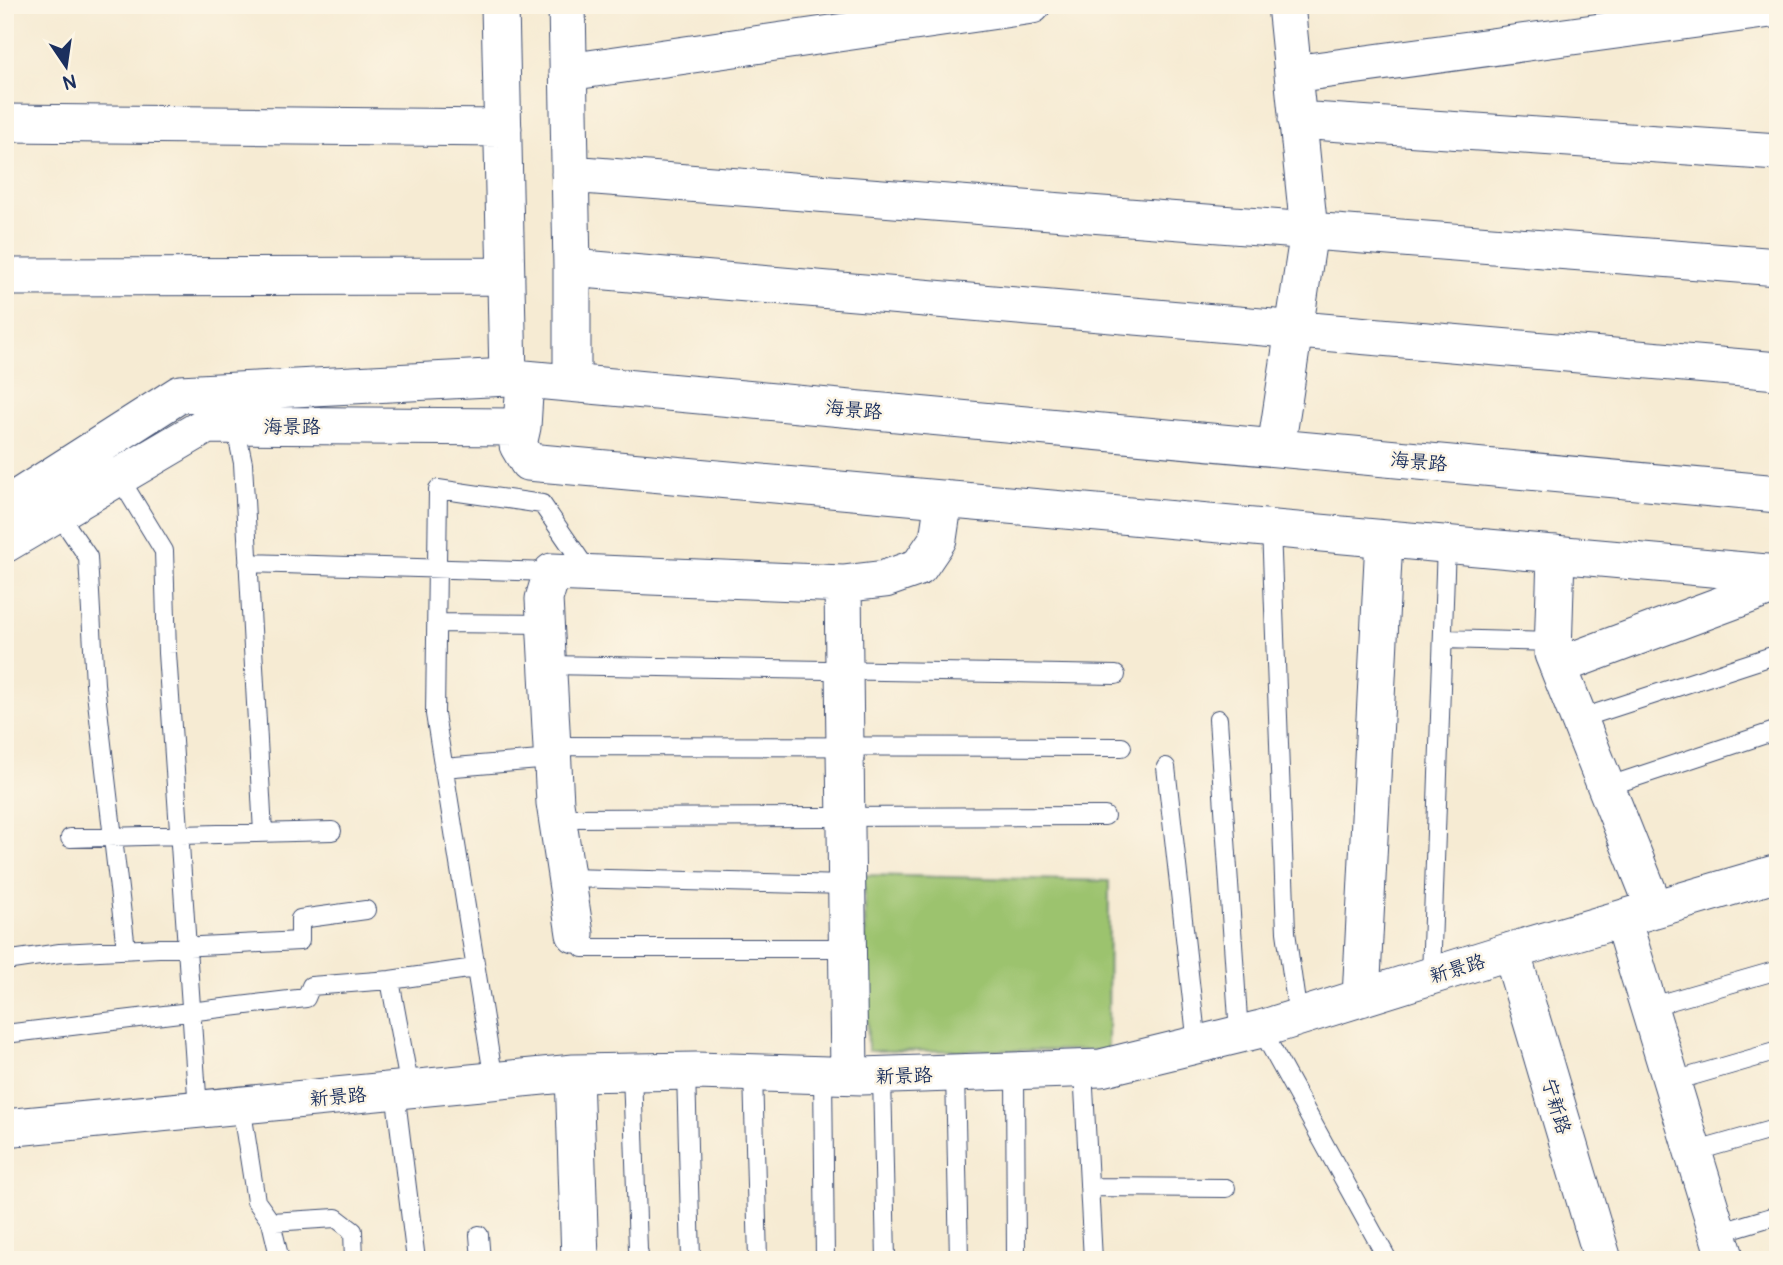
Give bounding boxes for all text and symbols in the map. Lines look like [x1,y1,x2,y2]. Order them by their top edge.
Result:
north arrow [32,32,102,102]
text: N [60,68,79,95]
street label: 海景路 [824,396,883,424]
street label: 海景路 [263,415,321,439]
street label: 海景路 [1389,448,1448,476]
street label: 新景路 [1427,949,1488,989]
street label: 新景路 [875,1063,933,1089]
street label: 宁新路 [1536,1076,1576,1137]
street label: 新景路 [309,1083,368,1111]

